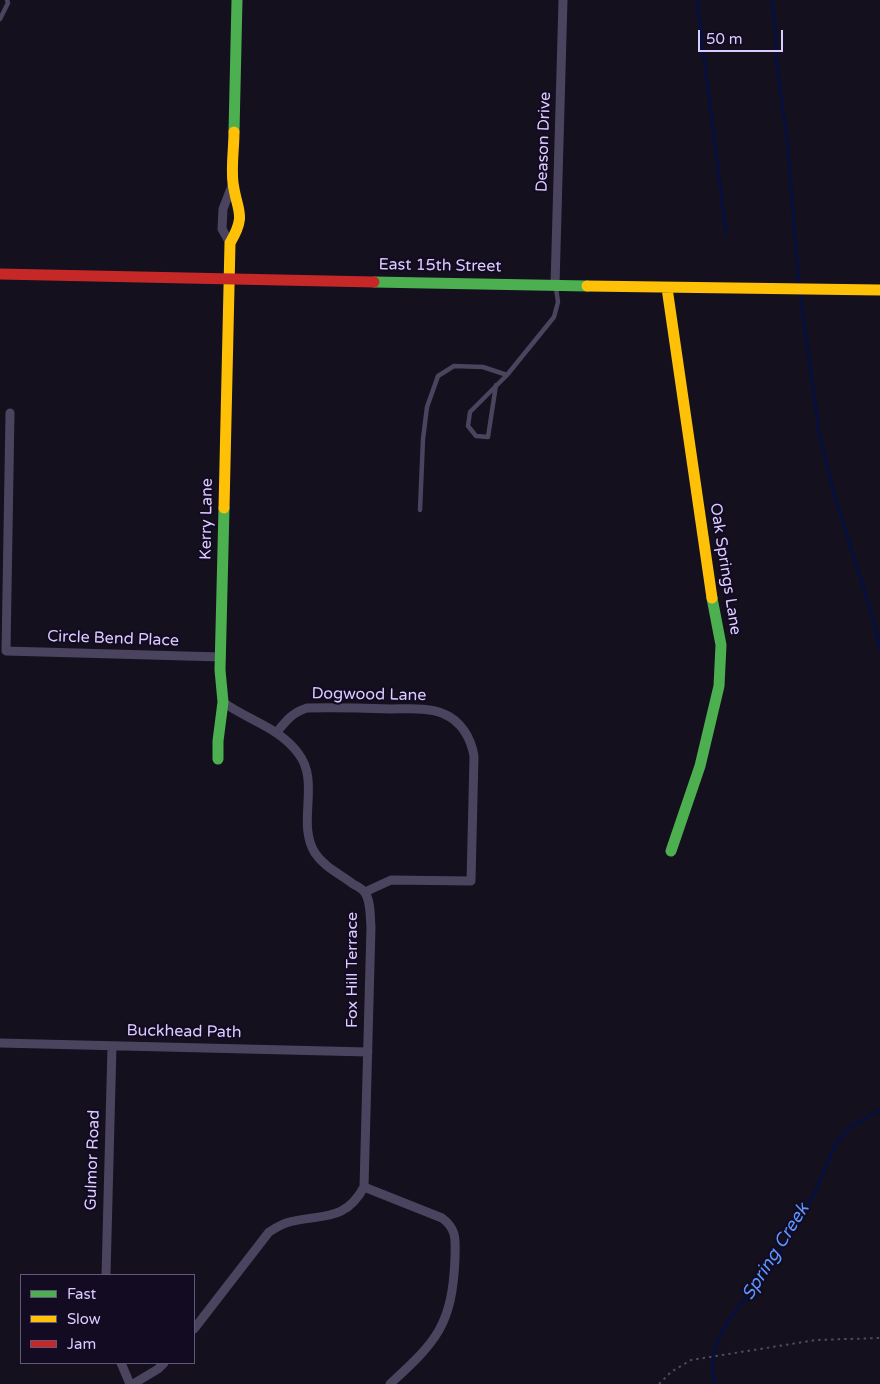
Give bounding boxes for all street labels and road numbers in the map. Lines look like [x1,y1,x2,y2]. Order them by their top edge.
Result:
street label: Deason Drive [533,91,555,193]
street label: East 15th Street [378,255,502,277]
street label: Kerry Lane [197,478,217,560]
street label: Oak Springs Lane [705,502,745,636]
street label: Circle Bend Place [47,627,179,651]
street label: Dogwood Lane [311,684,427,706]
street label: Fox Hill Terrace [343,912,363,1028]
street label: Buckhead Path [126,1021,242,1043]
street label: Gulmor Road [82,1109,104,1211]

